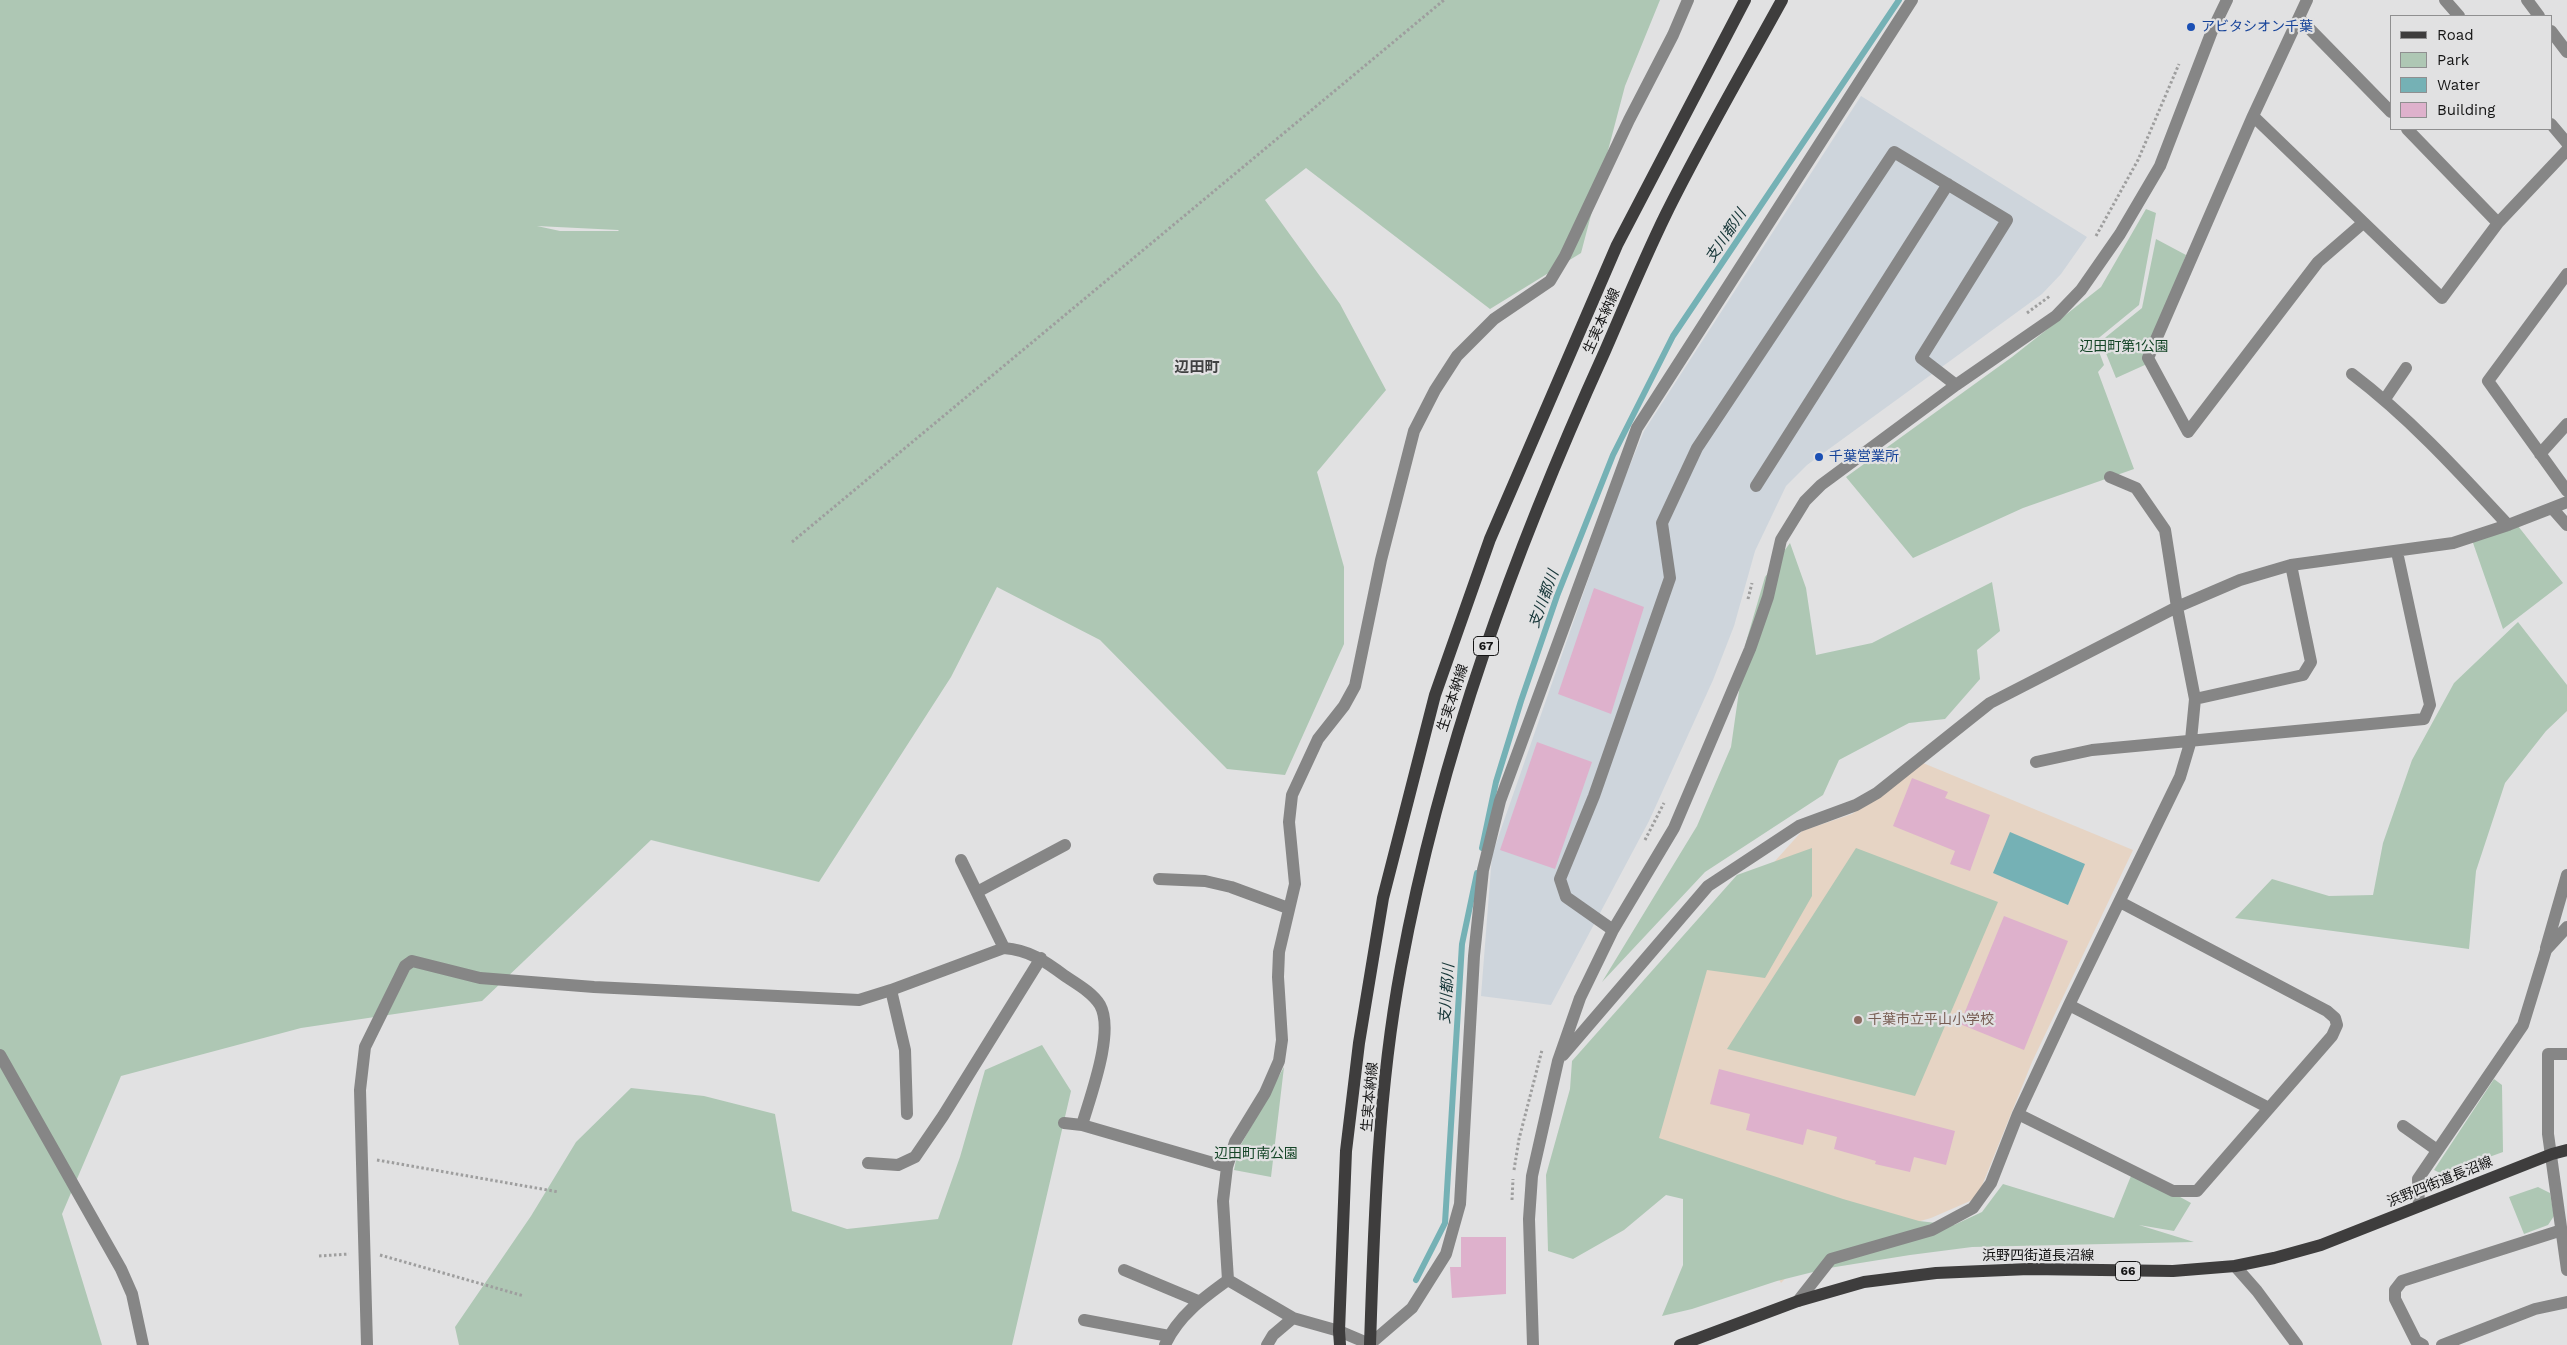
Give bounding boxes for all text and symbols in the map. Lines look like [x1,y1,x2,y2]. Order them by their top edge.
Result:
legend [2390,15,2552,130]
place label: アビタシオン千葉 [2201,19,2313,35]
marker: アビタシオン千葉 [2185,21,2197,33]
text: Road [2437,26,2474,44]
text: Park [2437,51,2469,69]
text: Water [2437,76,2480,94]
text: Building [2437,101,2495,119]
water label: 支川都川 [1702,206,1750,266]
street label: 生実本納線 [1580,286,1624,356]
park label: 辺田町第1公園 [2079,339,2169,355]
district label: 辺田町 [1175,359,1219,377]
place label: 千葉営業所 [1829,449,1899,465]
marker: 千葉営業所 [1813,451,1825,463]
water label: 支川都川 [1525,568,1563,630]
road number: 67 [1474,636,1498,656]
street label: 生実本納線 [1434,662,1472,734]
water label: 支川都川 [1436,963,1458,1025]
place label: 千葉市立平山小学校 [1868,1012,1994,1028]
marker: 千葉市立平山小学校 [1852,1014,1864,1026]
street label: 生実本納線 [1359,1061,1381,1133]
park label: 辺田町南公園 [1214,1146,1298,1162]
street label: 浜野四街道長沼線 [2385,1153,2495,1211]
street label: 浜野四街道長沼線 [1982,1248,2094,1264]
road number: 66 [2116,1262,2140,1280]

